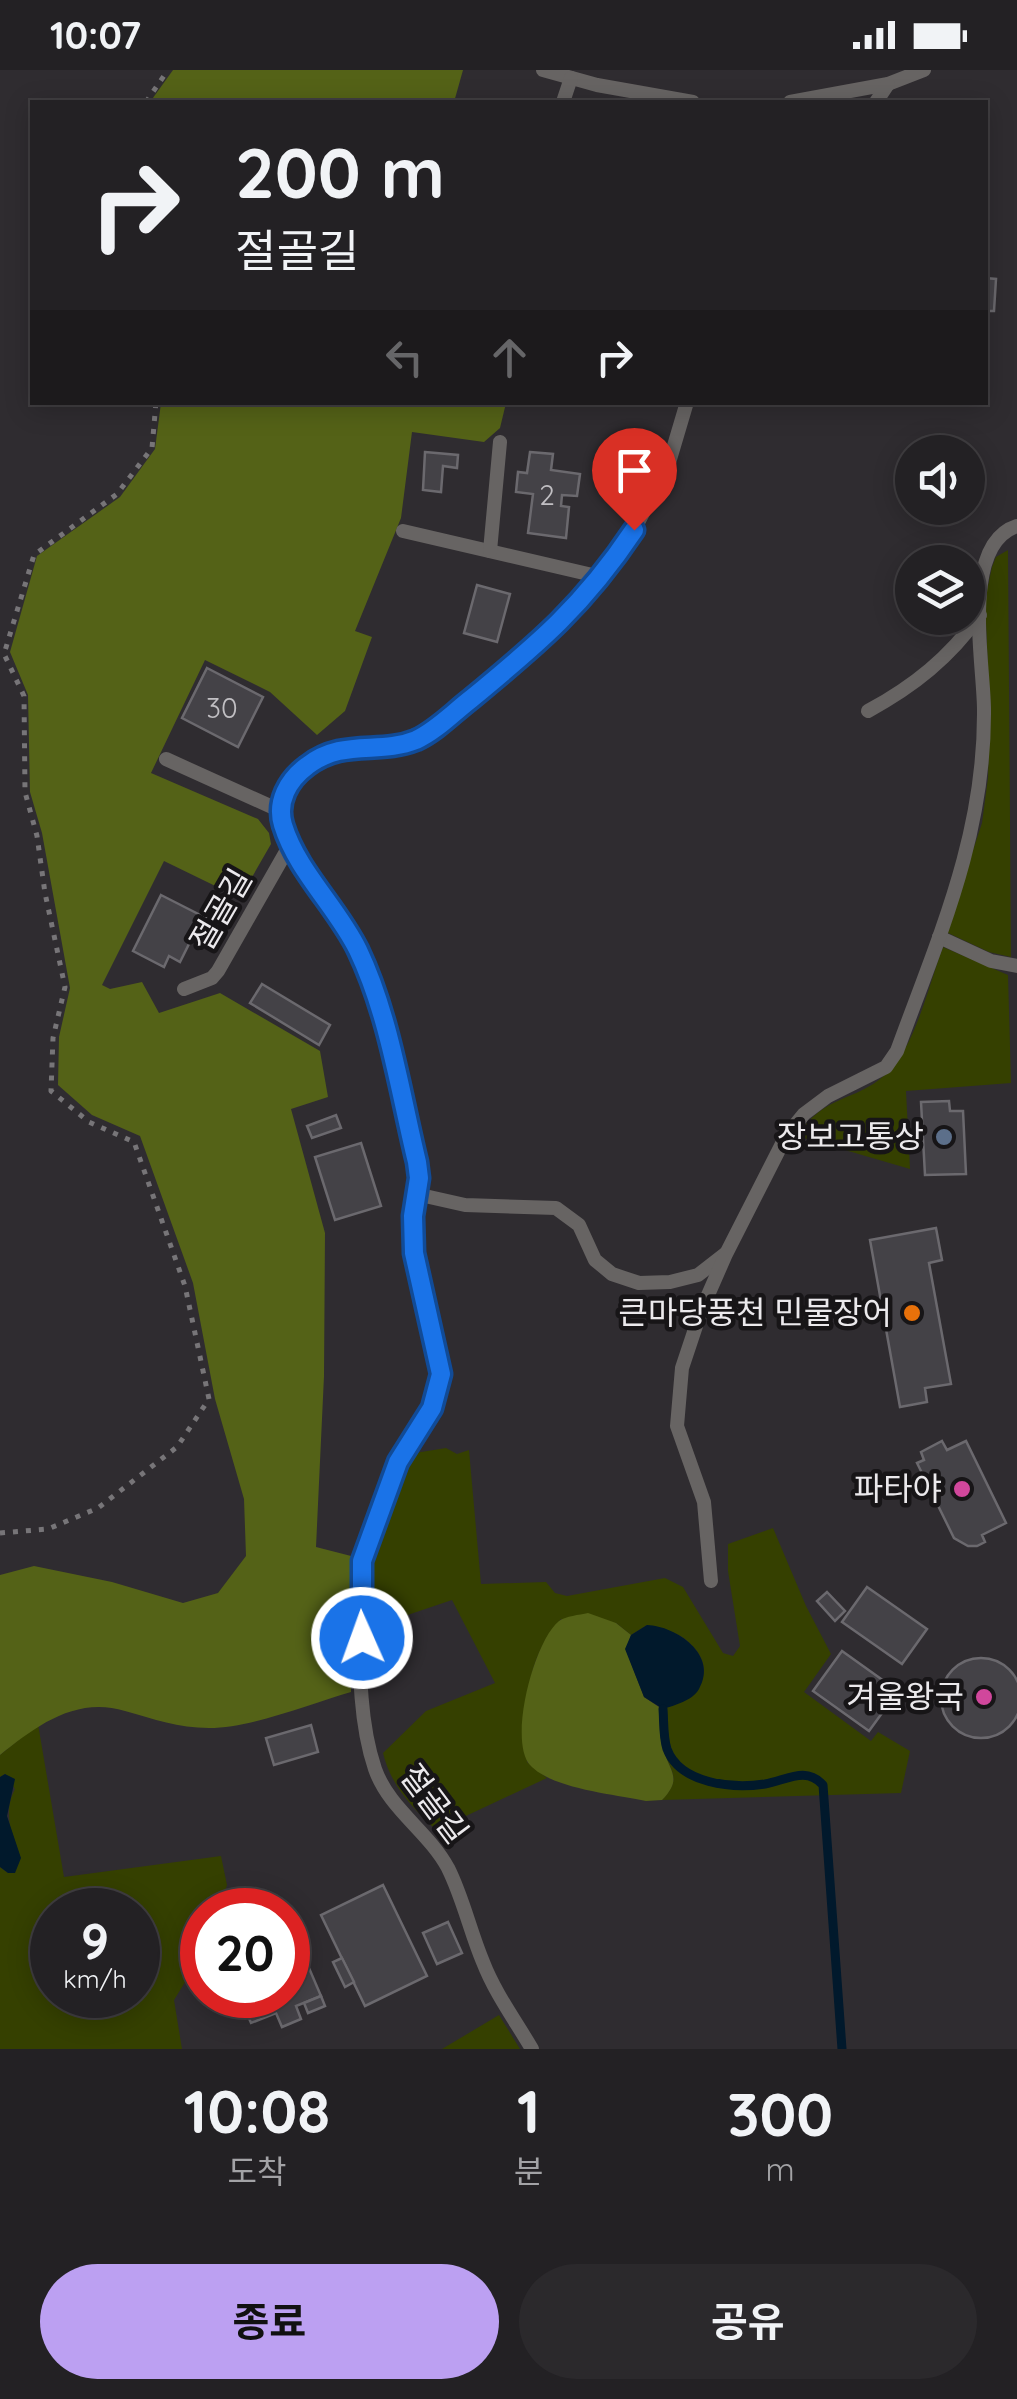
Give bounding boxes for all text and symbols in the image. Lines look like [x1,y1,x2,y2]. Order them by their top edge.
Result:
text: 10:07 [50,11,141,59]
text: 200 m [235,128,445,216]
icon: right [70,140,200,270]
text: 절골길 [235,222,359,278]
icon: left [377,330,432,385]
icon: ahead [482,330,537,385]
icon: right [587,330,642,385]
pin [592,428,677,531]
map controls [895,435,985,635]
button: sound [895,435,985,525]
icon: arrive [607,443,662,498]
house number: 2 [539,477,555,512]
button: layers [895,545,985,635]
house number: 30 [206,690,238,725]
street label: 절골길 [181,861,260,958]
place label: 장보고통상 [777,1116,924,1156]
marker: 장보고통상 [933,1126,955,1148]
place label: 큰마당풍천 민물장어 [618,1292,892,1332]
marker: 큰마당풍천 민물장어 [901,1302,923,1324]
place label: 파타야 [854,1468,942,1508]
marker: 파타야 [951,1478,973,1500]
position arrow [310,1586,414,1690]
place label: 겨울왕국 [846,1676,964,1716]
marker: 겨울왕국 [973,1686,995,1708]
street label: 절골길 [392,1756,477,1851]
speed limit sign: 20 [180,1888,310,2018]
text: 9 [81,1909,109,1972]
text: km/h [63,1963,127,1994]
text: 10:08 [184,2073,330,2148]
text: 1 [517,2073,540,2148]
text: 300 [727,2076,833,2151]
text: m [766,2149,795,2189]
text: 도착 [228,2151,286,2191]
text: 분 [514,2151,543,2191]
button: 종료 [40,2264,499,2379]
button: 공유 [519,2264,977,2379]

